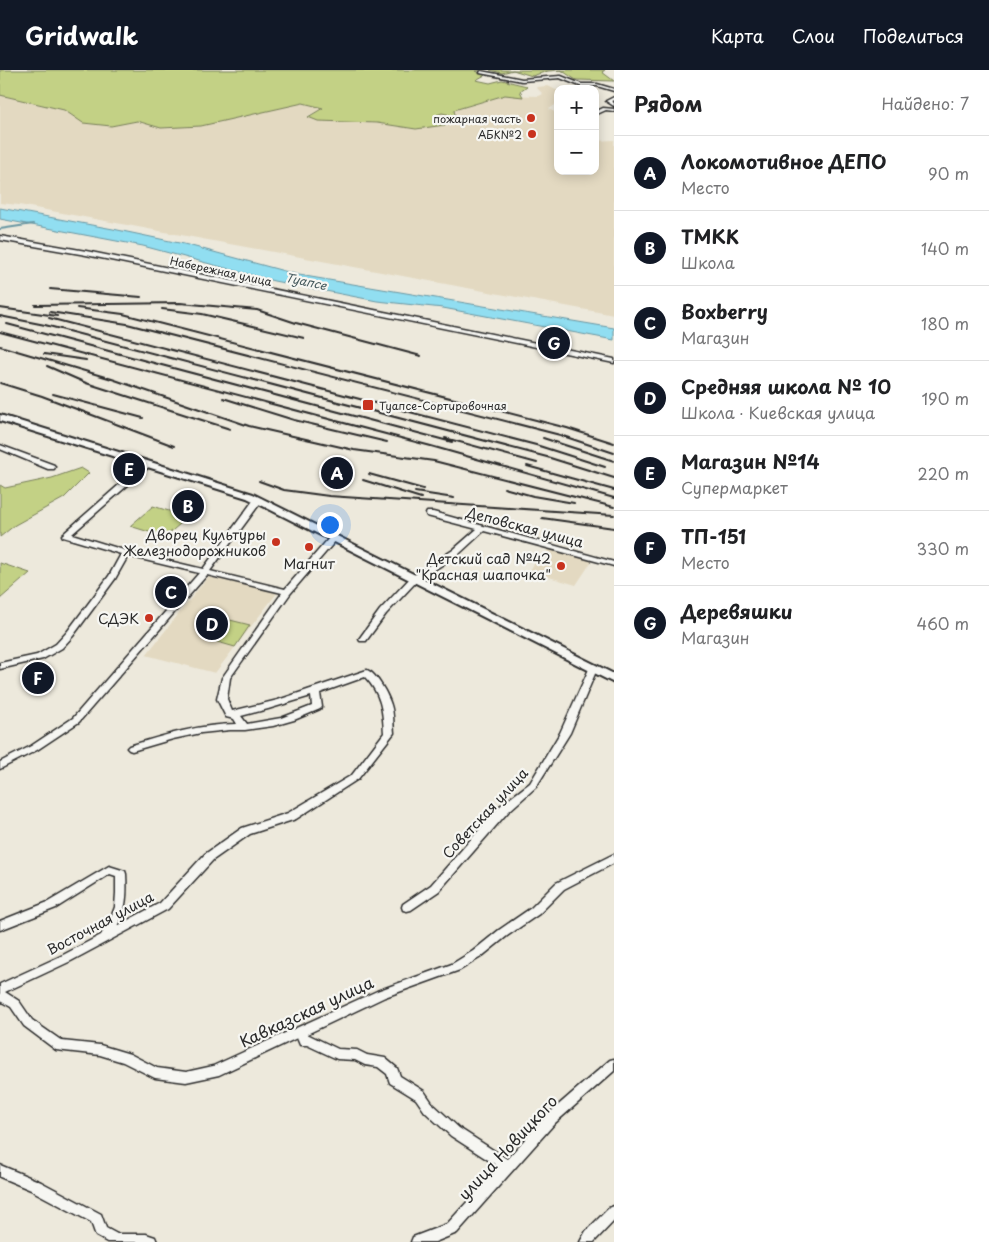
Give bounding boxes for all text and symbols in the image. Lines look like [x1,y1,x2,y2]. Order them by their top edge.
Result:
text: Gridwalk [25,17,138,53]
text: Карта [711,22,764,49]
text: Слои [792,22,835,49]
text: Поделиться [863,22,964,49]
map controls [554,85,599,175]
button: + [554,85,599,130]
text: Рядом [634,87,702,119]
text: Найдено: 7 [882,91,969,115]
place label: пожарная часть [433,110,521,127]
marker: пожарная часть [525,112,537,124]
place label: АБК№2 [478,126,522,143]
marker: АБК№2 [526,128,538,140]
button: − [554,130,599,175]
text: Локомотивное ДЕПО [681,147,887,175]
text: A [644,161,656,185]
text: 90 m [928,161,969,185]
text: Место [681,175,730,199]
text: ТМКК [681,222,739,250]
text: B [645,236,655,260]
text: 140 m [921,236,969,260]
text: Школа [681,250,735,274]
street label: Набережная улица [169,252,274,290]
water label: Туапсе [284,268,329,294]
text: Boxberry [681,297,768,325]
text: C [644,311,656,335]
text: 180 m [921,311,969,335]
pin: G [538,324,570,362]
text: Магазин [681,325,750,349]
text: Средняя школа № 10 [681,372,891,400]
text: D [644,386,656,410]
text: 190 m [921,386,969,410]
place label: Туапсе-Сортировочная [379,397,507,414]
marker: Туапсе-Сортировочная [361,398,375,412]
text: Школа · Киевская улица [681,400,875,424]
text: Магазин №14 [681,447,820,475]
pin: E [113,450,145,488]
pin: A [321,454,353,492]
text: E [645,461,655,485]
text: 220 m [918,461,969,485]
text: Супермаркет [681,475,788,499]
pin: B [172,487,204,525]
street label: Деповская улица [463,501,586,553]
your location [317,512,343,538]
text: ТП-151 [681,522,746,550]
place label: Дворец Культуры Железнодорожников [123,524,266,561]
marker: Дворец Культуры Железнодорожников [270,536,282,548]
text: F [645,536,655,560]
text: 330 m [916,536,969,560]
marker: Магнит [303,541,315,553]
place label: Детский сад №42 "Красная шапочка" [415,548,551,585]
text: Место [681,550,730,574]
place label: Магнит [283,553,336,574]
marker: Детский сад №42 "Красная шапочка" [555,560,567,572]
pin: C [155,573,187,611]
text: Деревяшки [681,597,793,625]
pin: D [196,605,228,643]
place label: СДЭК [98,608,139,629]
text: G [643,611,657,635]
text: 460 m [917,611,969,635]
marker: СДЭК [143,612,155,624]
text: Магазин [681,625,750,649]
pin: F [22,659,54,697]
street label: Советская улица [437,763,533,863]
street label: Восточная улица [43,886,157,960]
street label: Кавказская улица [235,969,377,1053]
street label: улица Новицкого [452,1089,562,1205]

